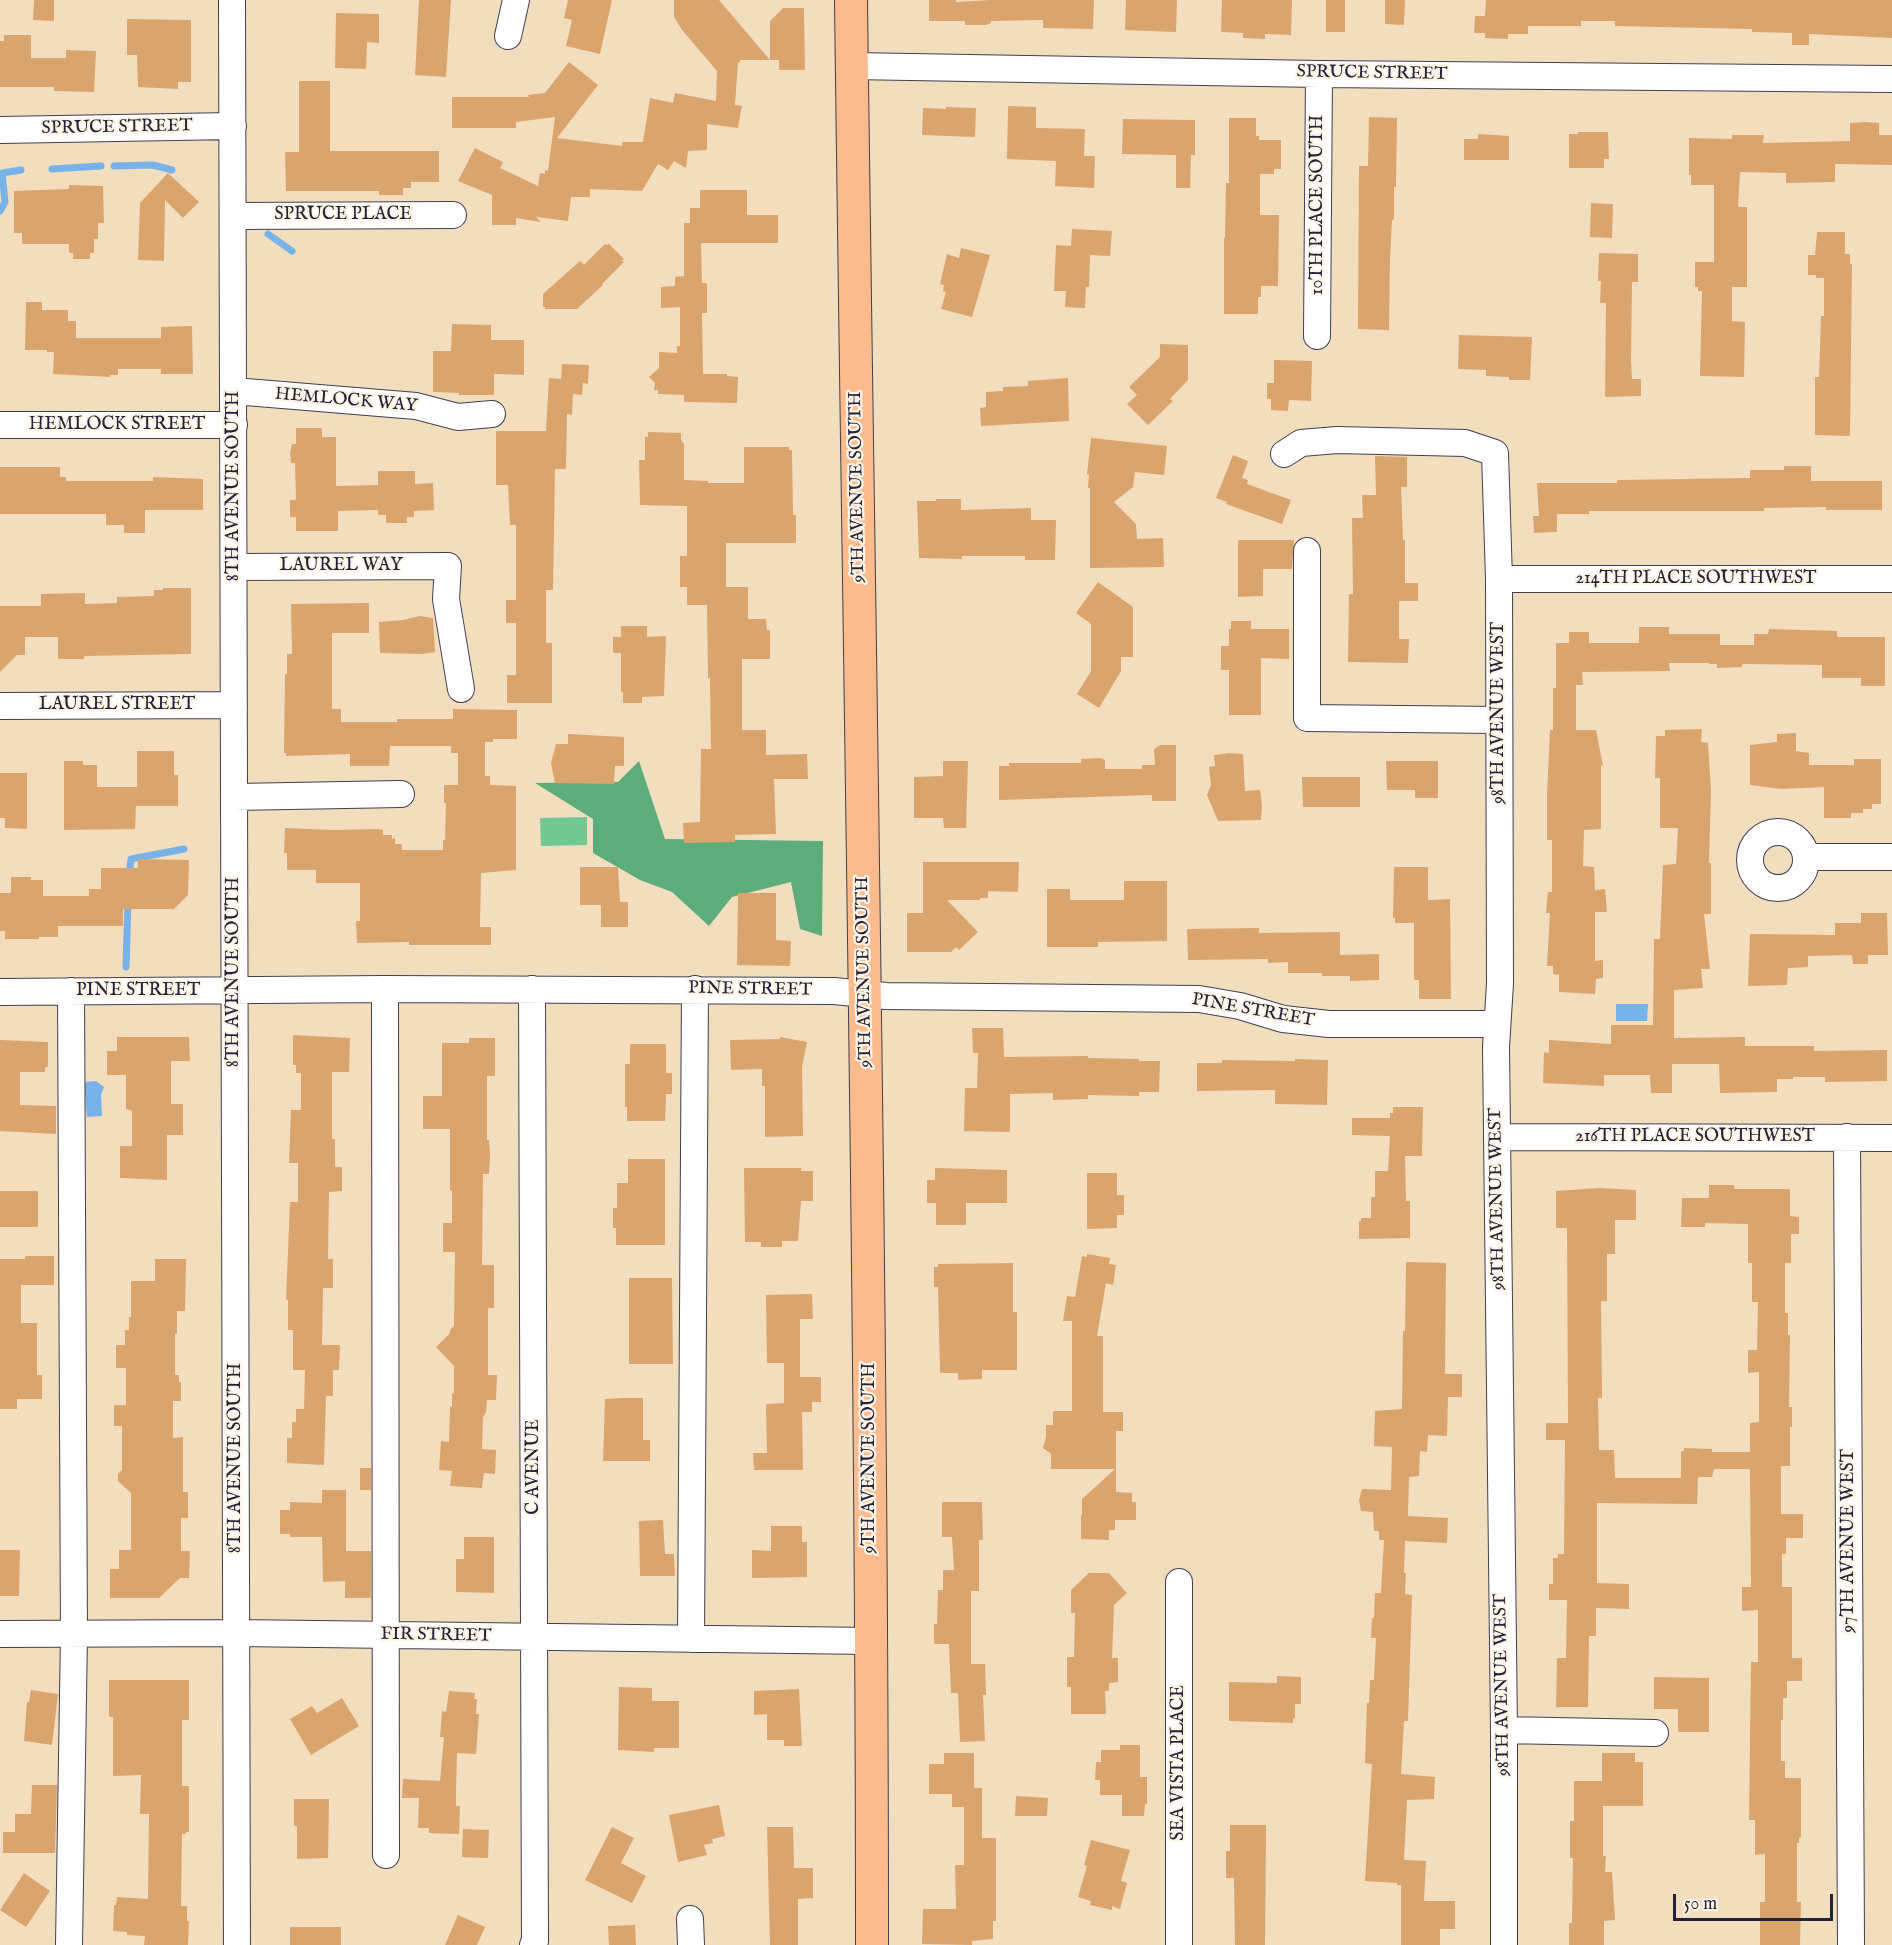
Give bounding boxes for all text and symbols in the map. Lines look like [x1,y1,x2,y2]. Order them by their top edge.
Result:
street label: SPRUCE STREET [1296,62,1448,86]
street label: 10TH PLACE SOUTH [1307,115,1329,295]
street label: SPRUCE STREET [41,116,193,140]
street label: SPRUCE PLACE [274,204,412,226]
street label: HEMLOCK WAY [274,384,418,418]
street label: 8TH AVENUE SOUTH [223,391,245,581]
street label: 9TH AVENUE SOUTH [846,391,870,583]
street label: HEMLOCK STREET [29,414,205,436]
street label: LAUREL WAY [280,555,402,577]
street label: 214TH PLACE SOUTHWEST [1576,568,1816,590]
street label: 98TH AVENUE WEST [1488,622,1510,804]
street label: LAUREL STREET [39,694,195,716]
street label: 9TH AVENUE SOUTH [853,876,877,1068]
street label: 8TH AVENUE SOUTH [223,877,245,1067]
street label: PINE STREET [688,978,812,1002]
street label: PINE STREET [76,980,200,1002]
street label: PINE STREET [1190,990,1316,1032]
street label: 98TH AVENUE WEST [1486,1108,1510,1290]
street label: 216TH PLACE SOUTHWEST [1575,1126,1815,1148]
street label: 9TH AVENUE SOUTH [859,1362,881,1554]
street label: 8TH AVENUE SOUTH [225,1363,247,1553]
street label: C AVENUE [523,1419,545,1515]
street label: 97TH AVENUE WEST [1838,1449,1860,1633]
street label: 98TH AVENUE WEST [1491,1594,1515,1776]
street label: FIR STREET [380,1624,492,1648]
street label: SEA VISTA PLACE [1168,1685,1190,1841]
scale bar [1676,1882,1836,1920]
text: 50 m [1684,1893,1717,1916]

